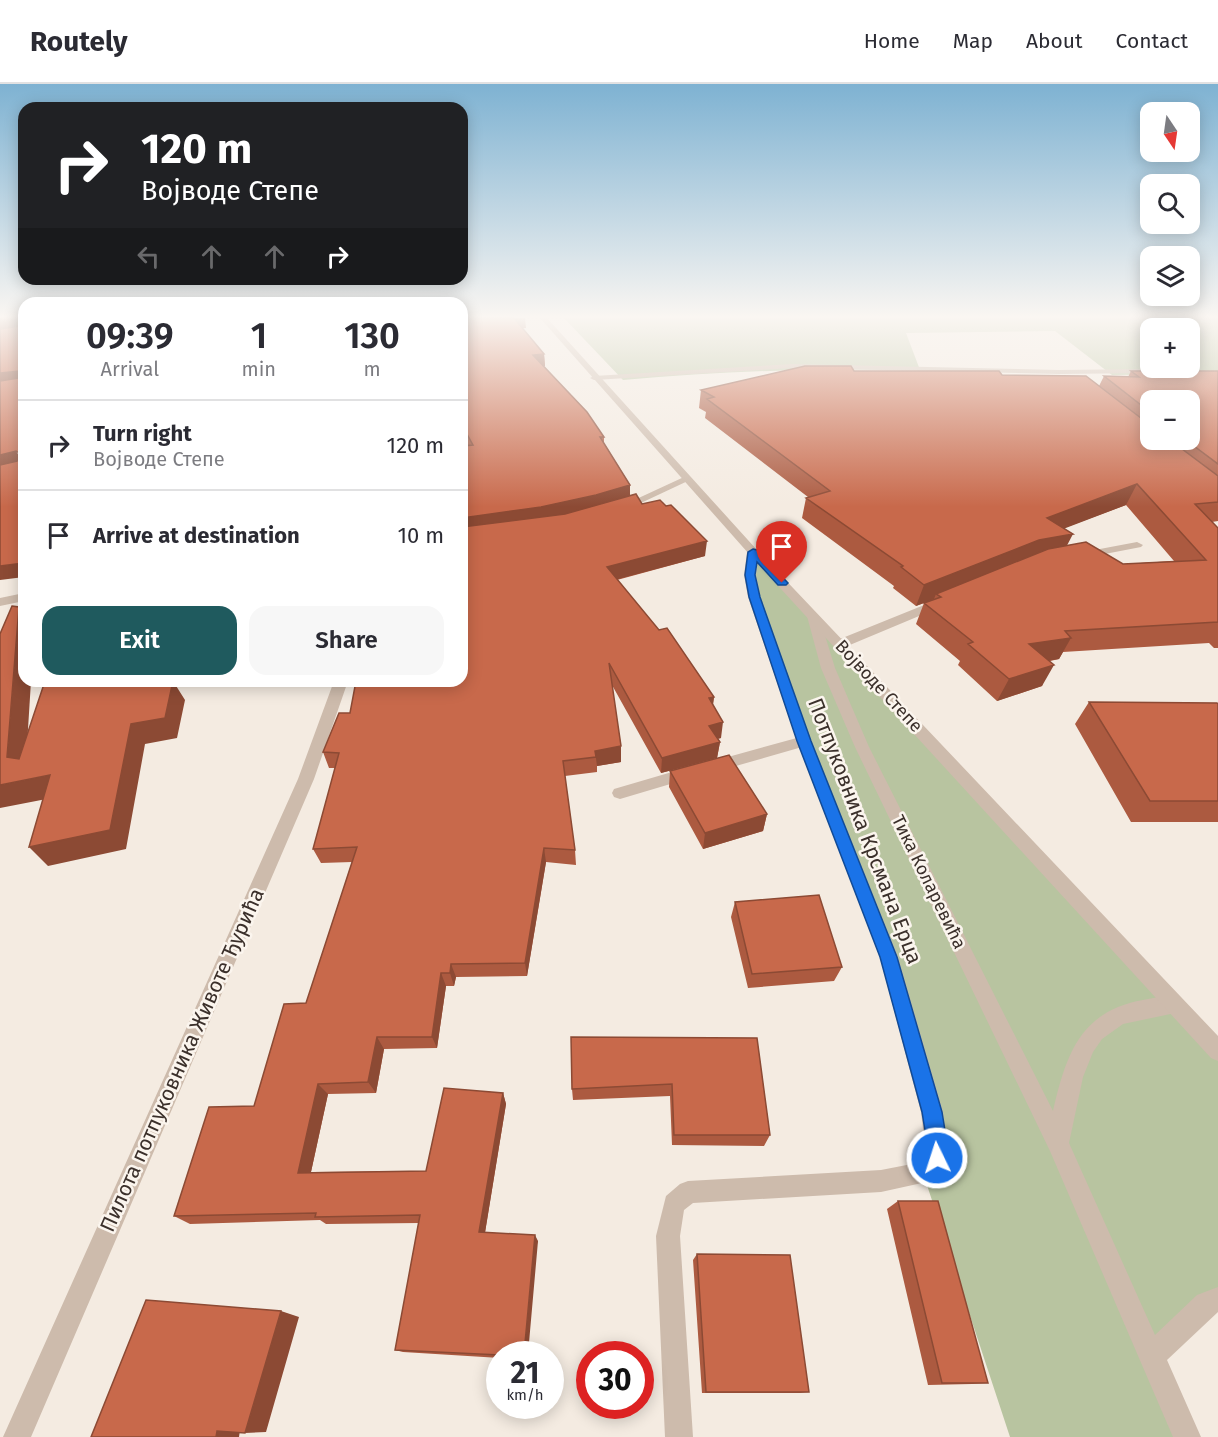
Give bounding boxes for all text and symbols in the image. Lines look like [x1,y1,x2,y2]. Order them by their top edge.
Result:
text: Routely [30,25,128,58]
text: Home [864,28,920,54]
text: Map [953,28,993,54]
text: About [1026,28,1083,54]
text: Contact [1116,28,1188,54]
north arrow [1140,102,1200,162]
map controls [1140,102,1200,450]
text: 120 m [141,124,252,174]
icon: right [42,126,120,204]
button: search [1140,174,1200,234]
text: Војводе Степе [141,175,319,207]
icon: left [132,240,165,273]
icon: ahead [195,240,228,273]
icon: ahead [258,240,291,273]
icon: right [321,240,354,273]
button: layers [1140,246,1200,306]
text: 09:39 [86,314,174,358]
text: 1 [251,314,267,358]
text: 130 [344,314,400,358]
button: + [1140,318,1200,378]
text: Arrival [100,357,159,381]
text: min [242,357,276,381]
text: m [363,357,381,381]
button: − [1140,390,1200,450]
text: Turn right [93,420,192,447]
icon: right [42,429,75,462]
text: 120 m [387,432,444,459]
text: Војводе Степе [93,447,225,471]
icon: arrive [42,519,75,552]
pin [756,521,807,583]
text: Arrive at destination [93,522,300,549]
text: 10 m [398,522,444,549]
icon: arrive [765,530,798,563]
button: Exit [42,606,237,675]
button: Share [249,606,444,675]
street label: Војводе Степе [831,635,927,737]
street label: Потпуковника Крсмана Ерца [802,694,928,968]
street label: Тика Коларевића [887,812,971,952]
street label: Пилота потпуковника Животе Ђурића [94,884,270,1236]
position arrow [905,1126,969,1190]
speed limit sign: 30 [576,1341,654,1419]
text: 21 [511,1355,539,1391]
text: km/h [506,1386,544,1404]

